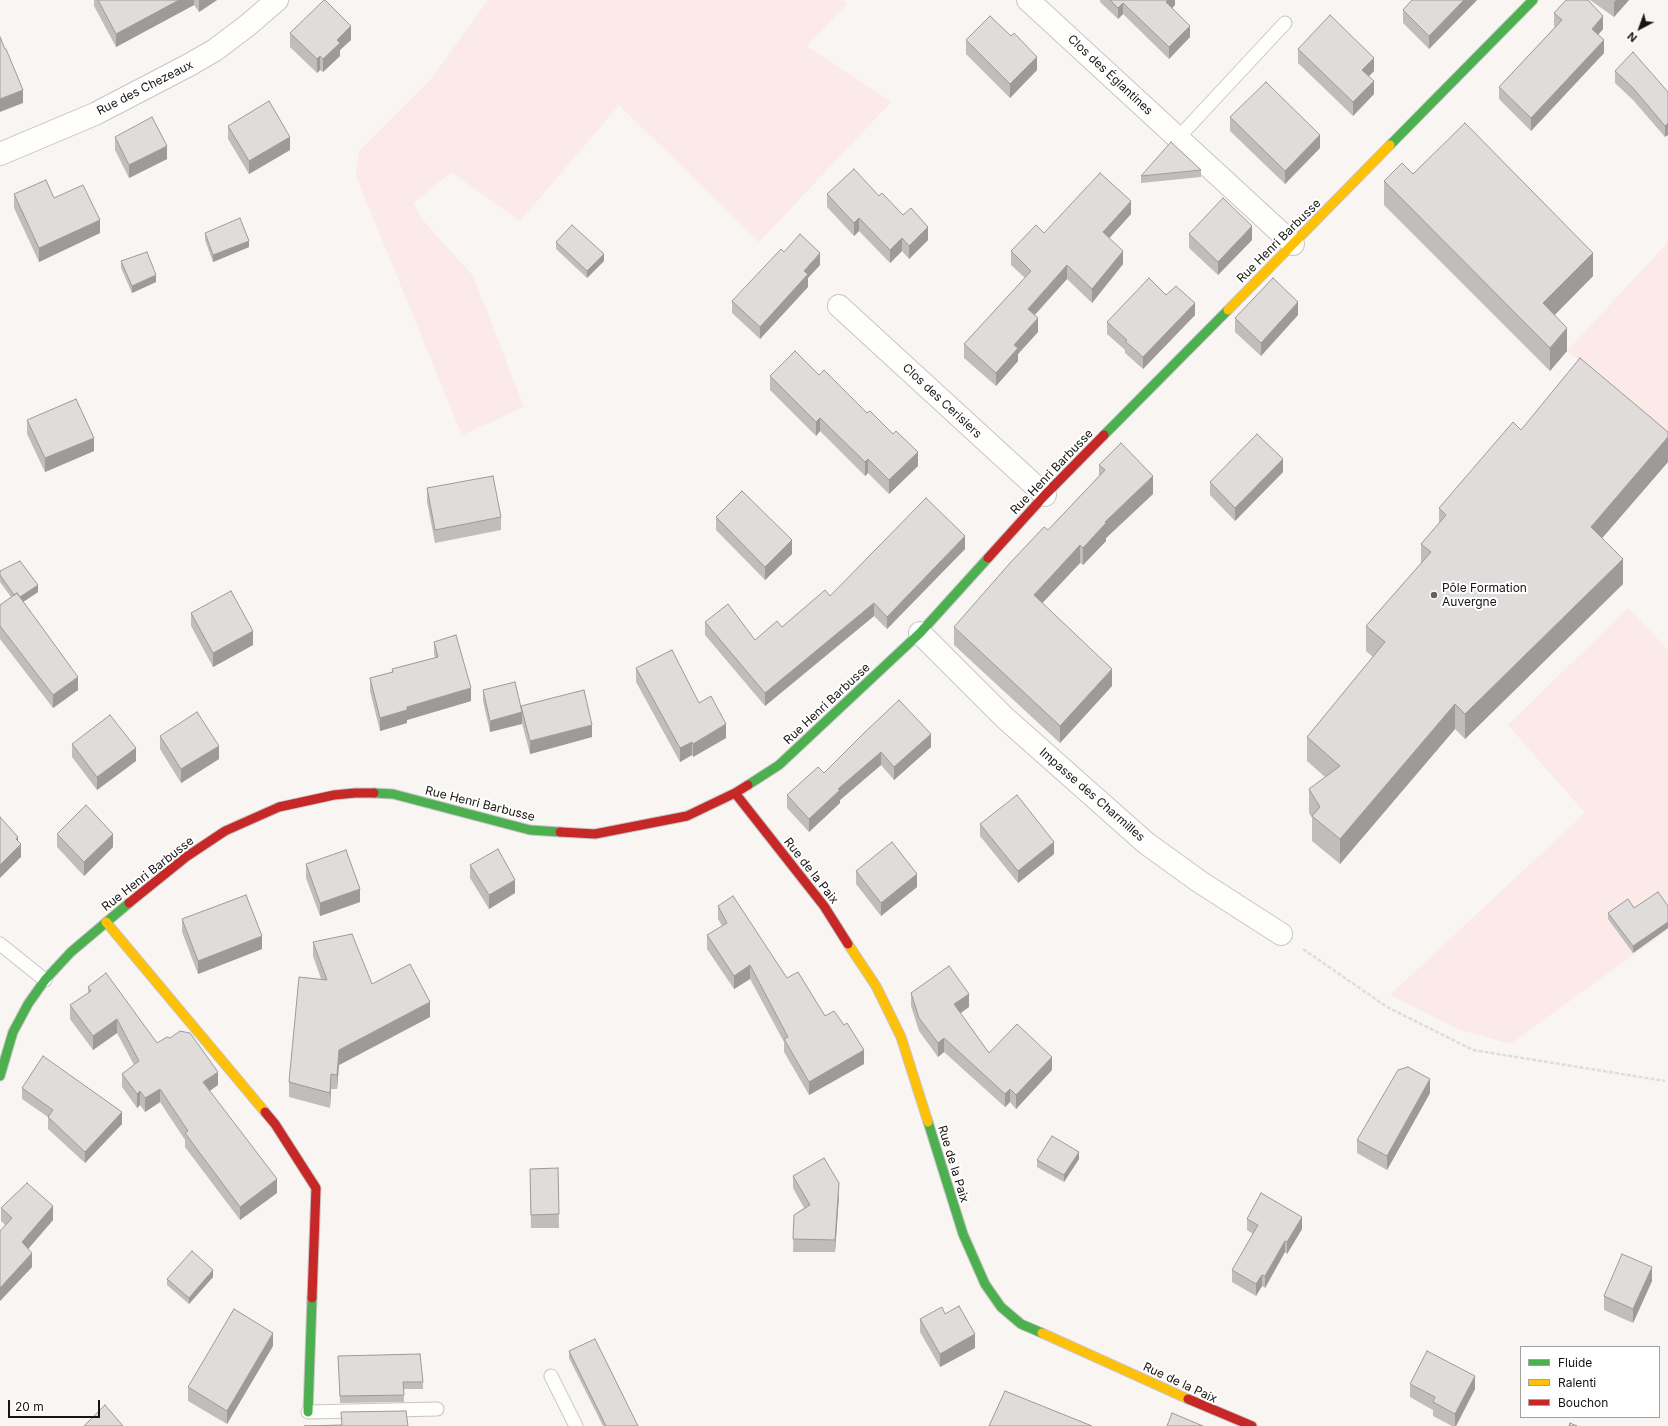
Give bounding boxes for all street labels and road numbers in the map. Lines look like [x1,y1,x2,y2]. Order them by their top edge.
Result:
street label: Clos des Églantines [1064,32,1156,118]
street label: Rue des Chezeaux [95,58,195,118]
street label: Rue Henri Barbusse [1234,196,1324,286]
street label: Clos des Cerisiers [899,361,985,441]
street label: Rue Henri Barbusse [1008,427,1096,517]
street label: Rue Henri Barbusse [781,660,873,748]
street label: Impasse des Charmilles [1036,745,1148,845]
street label: Rue Henri Barbusse [424,783,536,825]
street label: Rue Henri Barbusse [99,834,197,914]
street label: Rue de la Paix [781,835,841,907]
street label: Rue de la Paix [934,1124,972,1204]
street label: Rue de la Paix [1141,1360,1219,1406]

